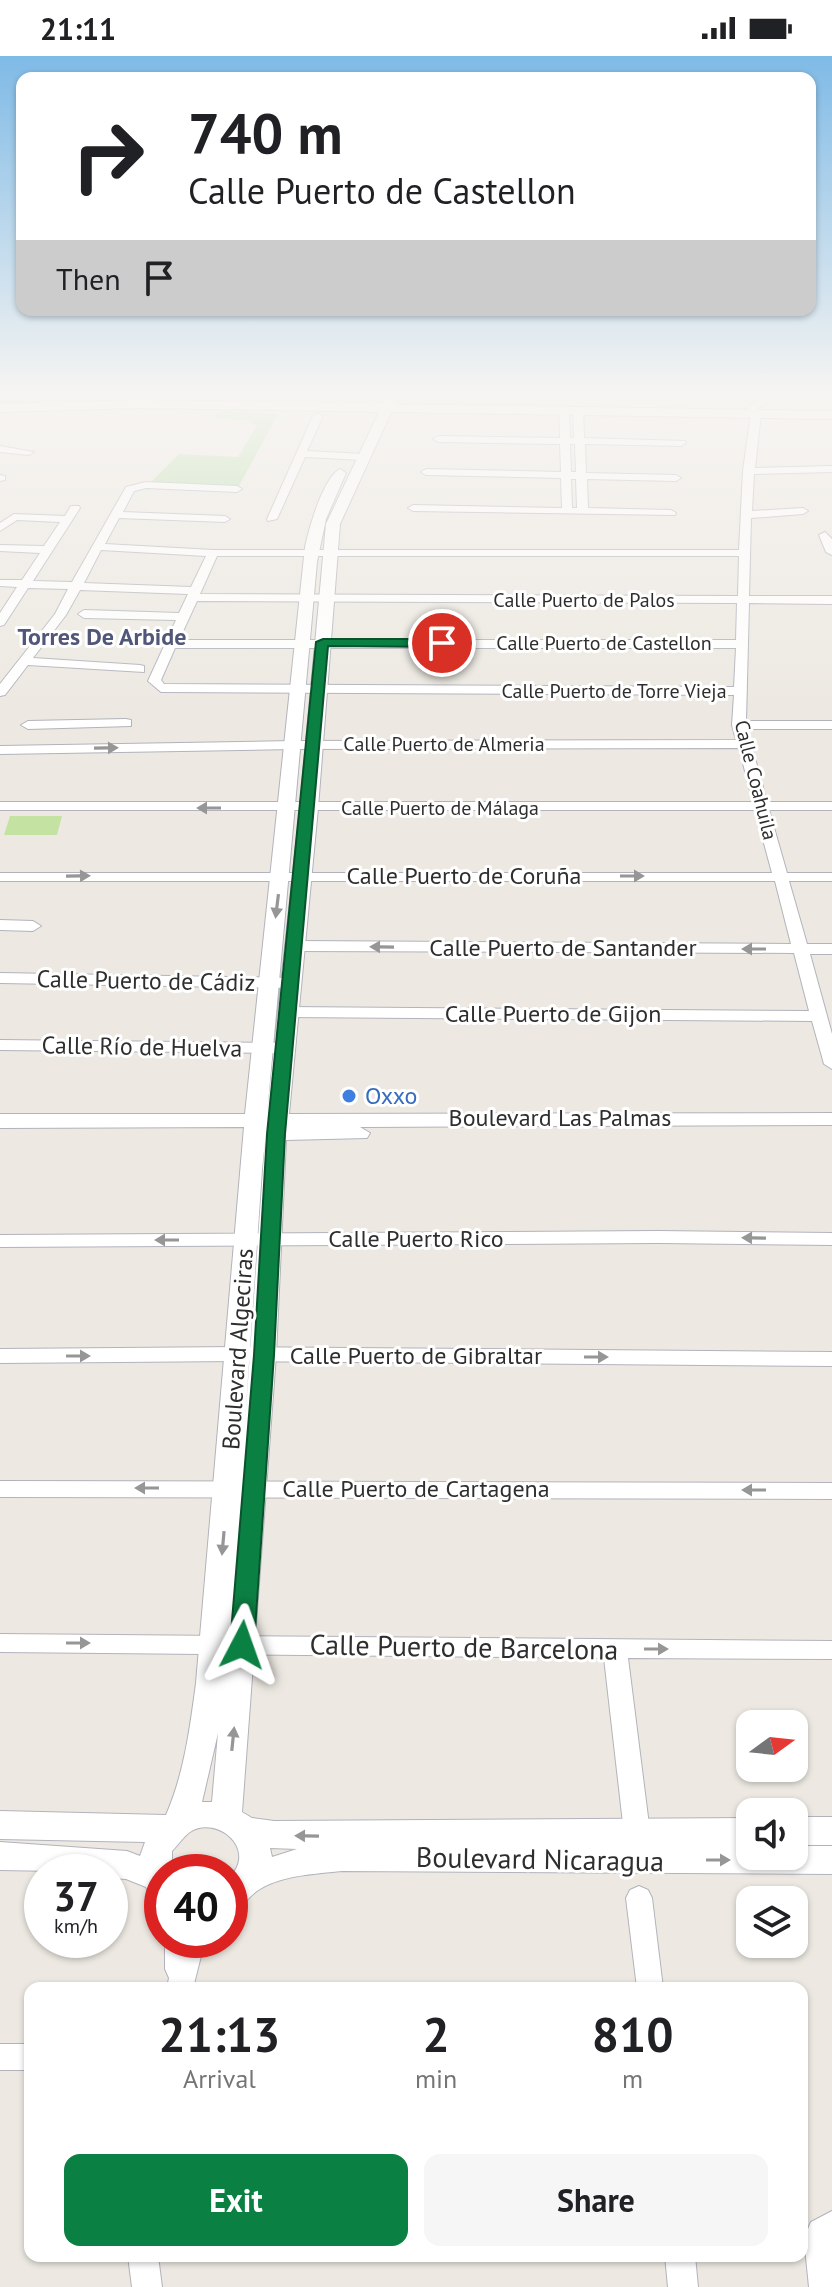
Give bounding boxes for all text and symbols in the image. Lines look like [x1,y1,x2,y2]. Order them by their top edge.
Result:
text: 21:11 [40,9,116,48]
text: 740 m [188,97,343,169]
icon: right [56,104,160,208]
text: Calle Puerto de Castellon [188,167,576,214]
icon: arrive [137,256,181,300]
text: Then [56,259,121,298]
street label: Calle Puerto de Palos [493,587,675,613]
pin [408,609,476,677]
district label: Torres De Arbide [18,621,186,652]
icon: arrive [420,621,464,665]
street label: Calle Puerto de Castellon [496,630,712,656]
street label: Calle Puerto de Torre Vieja [501,678,727,704]
street label: Calle Coahuila [729,717,783,843]
street label: Calle Puerto de Almeria [343,731,545,757]
one-way arrow [94,741,119,754]
street label: Calle Puerto de Málaga [341,795,539,821]
one-way arrow [196,801,221,814]
street label: Calle Puerto de Coruña [347,860,581,891]
one-way arrow [66,870,91,882]
one-way arrow [620,870,645,882]
one-way arrow [270,894,283,919]
street label: Calle Puerto de Santander [429,932,697,963]
one-way arrow [369,940,394,953]
one-way arrow [741,943,766,955]
street label: Calle Puerto de Cádiz [36,963,256,998]
street label: Calle Puerto de Gijon [445,998,661,1029]
street label: Calle Río de Huelva [41,1029,243,1064]
place label: Oxxo [365,1080,417,1111]
marker: Oxxo [340,1087,358,1105]
street label: Boulevard Las Palmas [449,1102,671,1133]
street label: Calle Puerto Rico [328,1223,504,1254]
one-way arrow [741,1232,766,1245]
one-way arrow [154,1234,179,1246]
street label: Boulevard Algeciras [215,1247,260,1451]
street label: Calle Puerto de Gibraltar [290,1340,542,1371]
one-way arrow [66,1350,91,1362]
one-way arrow [584,1351,609,1363]
street label: Calle Puerto de Cartagena [282,1473,550,1504]
one-way arrow [134,1482,159,1494]
one-way arrow [741,1484,766,1496]
one-way arrow [216,1531,229,1556]
position arrow [200,1603,284,1687]
street label: Calle Puerto de Barcelona [309,1625,619,1668]
one-way arrow [66,1637,91,1649]
one-way arrow [644,1643,669,1655]
north arrow [736,1710,808,1782]
map controls [736,1710,808,1958]
one-way arrow [226,1726,239,1751]
button: sound [736,1798,808,1870]
one-way arrow [294,1830,319,1842]
street label: Boulevard Nicaragua [416,1838,664,1879]
speed limit sign: 40 [144,1854,248,1958]
one-way arrow [706,1854,731,1866]
text: 37 [53,1870,99,1922]
button: layers [736,1886,808,1958]
text: km/h [54,1913,98,1939]
text: 21:13 [159,2003,280,2065]
text: 2 [422,2003,450,2065]
text: 810 [592,2003,673,2065]
text: Arrival [183,2062,256,2095]
text: min [415,2062,457,2095]
text: m [622,2062,643,2095]
button: Exit [64,2154,408,2246]
button: Share [424,2154,768,2246]

